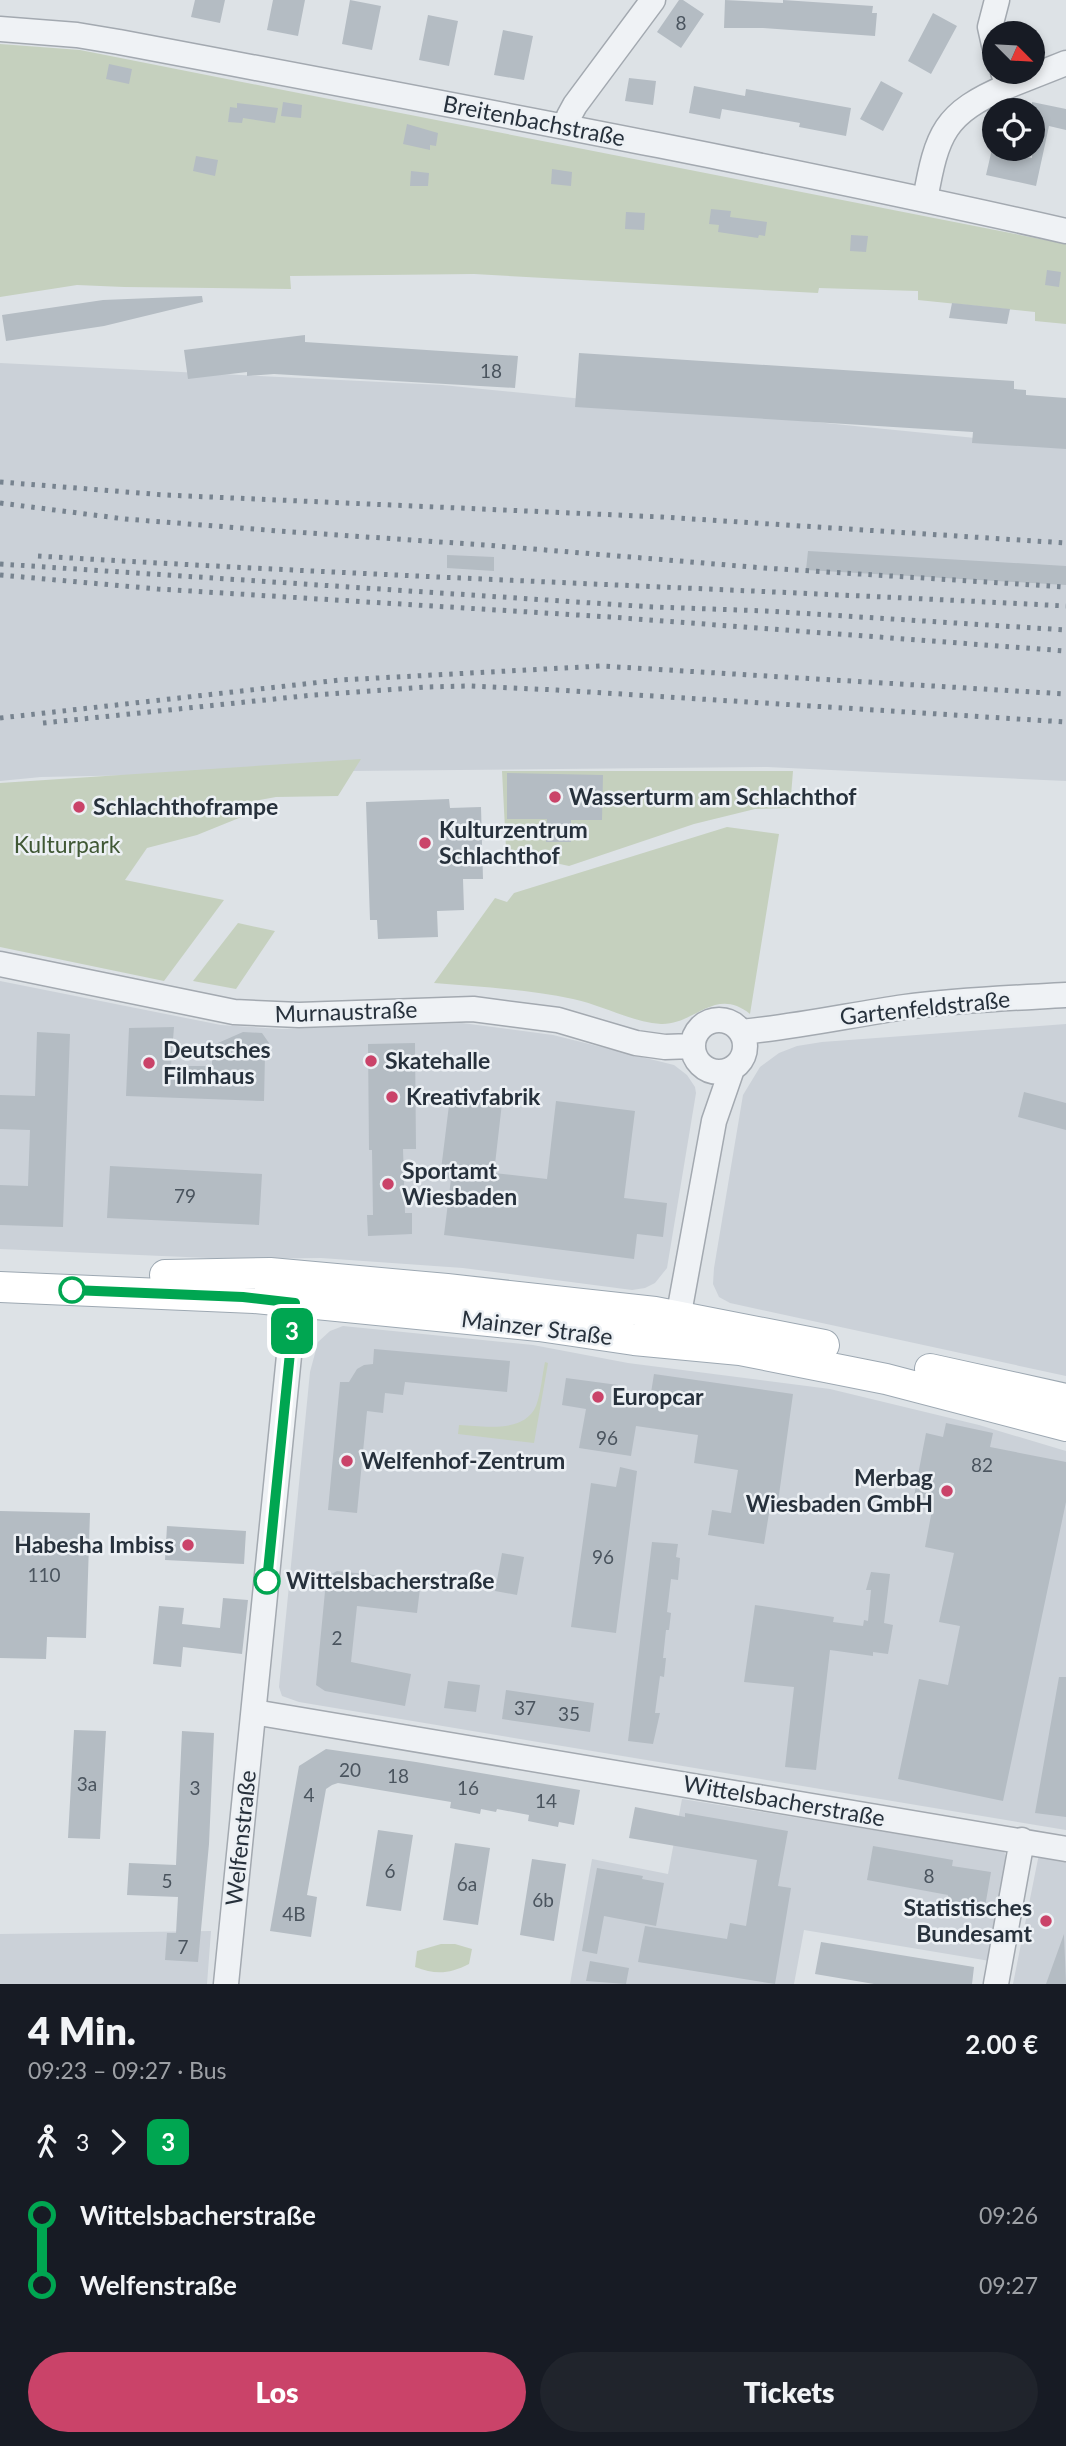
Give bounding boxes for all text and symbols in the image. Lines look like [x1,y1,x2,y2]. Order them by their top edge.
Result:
house number: 8 [675,11,687,34]
north arrow [982,21,1045,84]
map controls [982,21,1045,161]
street label: Breitenbachstraße [441,89,628,151]
button: locate [982,98,1045,161]
house number: 18 [480,359,502,382]
place label: Wasserturm am Schlachthof [569,782,857,810]
marker: Wasserturm am Schlachthof [547,789,563,805]
place label: Schlachthoframpe [93,792,278,820]
marker: Schlachthoframpe [71,799,87,815]
place label: Kulturzentrum Schlachthof [439,815,588,869]
park label: Kulturpark [14,830,121,858]
marker: Kulturzentrum Schlachthof [417,835,433,851]
street label: Gartenfeldstraße [838,984,1011,1030]
street label: Murnaustraße [274,995,418,1027]
place label: Deutsches Filmhaus [163,1035,271,1089]
place label: Skatehalle [385,1046,490,1074]
marker: Skatehalle [363,1053,379,1069]
marker: Deutsches Filmhaus [141,1055,157,1071]
place label: Kreativfabrik [406,1082,541,1110]
marker: Kreativfabrik [384,1089,400,1105]
place label: Sportamt Wiesbaden [402,1156,517,1210]
marker: Sportamt Wiesbaden [380,1176,396,1192]
house number: 79 [174,1184,196,1207]
unlabelled marker [59,1277,85,1303]
street label: Mainzer Straße [460,1304,614,1350]
line badge: 3 [269,1308,315,1354]
text: 3 [285,1316,299,1345]
place label: Europcar [612,1382,704,1410]
marker: Europcar [590,1389,606,1405]
house number: 96 [596,1426,618,1449]
place label: Welfenhof-Zentrum [361,1446,565,1474]
marker: Welfenhof-Zentrum [339,1453,355,1469]
house number: 82 [971,1453,993,1476]
place label: Merbag Wiesbaden GmbH [746,1463,933,1517]
marker: Merbag Wiesbaden GmbH [939,1483,955,1499]
place label: Habesha Imbiss [14,1530,174,1558]
marker: Habesha Imbiss [180,1537,196,1553]
house number: 96 [592,1545,614,1568]
house number: 110 [27,1563,61,1586]
place label: Wittelsbacherstraße [286,1566,495,1594]
marker: Wittelsbacherstraße [254,1568,280,1594]
house number: 2 [331,1626,343,1649]
house number: 37 [514,1696,536,1719]
house number: 35 [558,1702,580,1725]
house number: 20 [339,1758,361,1781]
house number: 18 [387,1764,409,1787]
street label: Wittelsbacherstraße [681,1768,887,1832]
street label: Welfenstraße [219,1769,261,1907]
house number: 3a [77,1772,97,1795]
house number: 3 [189,1776,201,1799]
house number: 16 [457,1776,479,1799]
house number: 4 [303,1783,315,1806]
house number: 14 [535,1789,557,1812]
house number: 6 [384,1859,396,1882]
house number: 8 [923,1864,935,1887]
house number: 5 [161,1869,173,1892]
house number: 6a [457,1872,477,1895]
house number: 6b [532,1888,554,1911]
place label: Statistisches Bundesamt [904,1893,1032,1947]
house number: 4B [282,1902,306,1925]
marker: Statistisches Bundesamt [1038,1913,1054,1929]
house number: 7 [177,1935,189,1958]
text: 4 Min. [28,2007,136,2053]
text: 2.00 € [965,2028,1038,2060]
text: 09:23 – 09:27 · Bus [28,2056,227,2084]
icon: walk [28,2123,66,2161]
icon: forward [99,2123,137,2161]
text: 3 [161,2127,175,2156]
text: 3 [76,2128,89,2156]
text: Wittelsbacherstraße [80,2199,316,2231]
text: 09:26 [979,2201,1038,2229]
text: Welfenstraße [80,2269,237,2301]
text: 09:27 [979,2271,1038,2299]
button: Los [28,2352,526,2432]
button: Tickets [540,2352,1038,2432]

